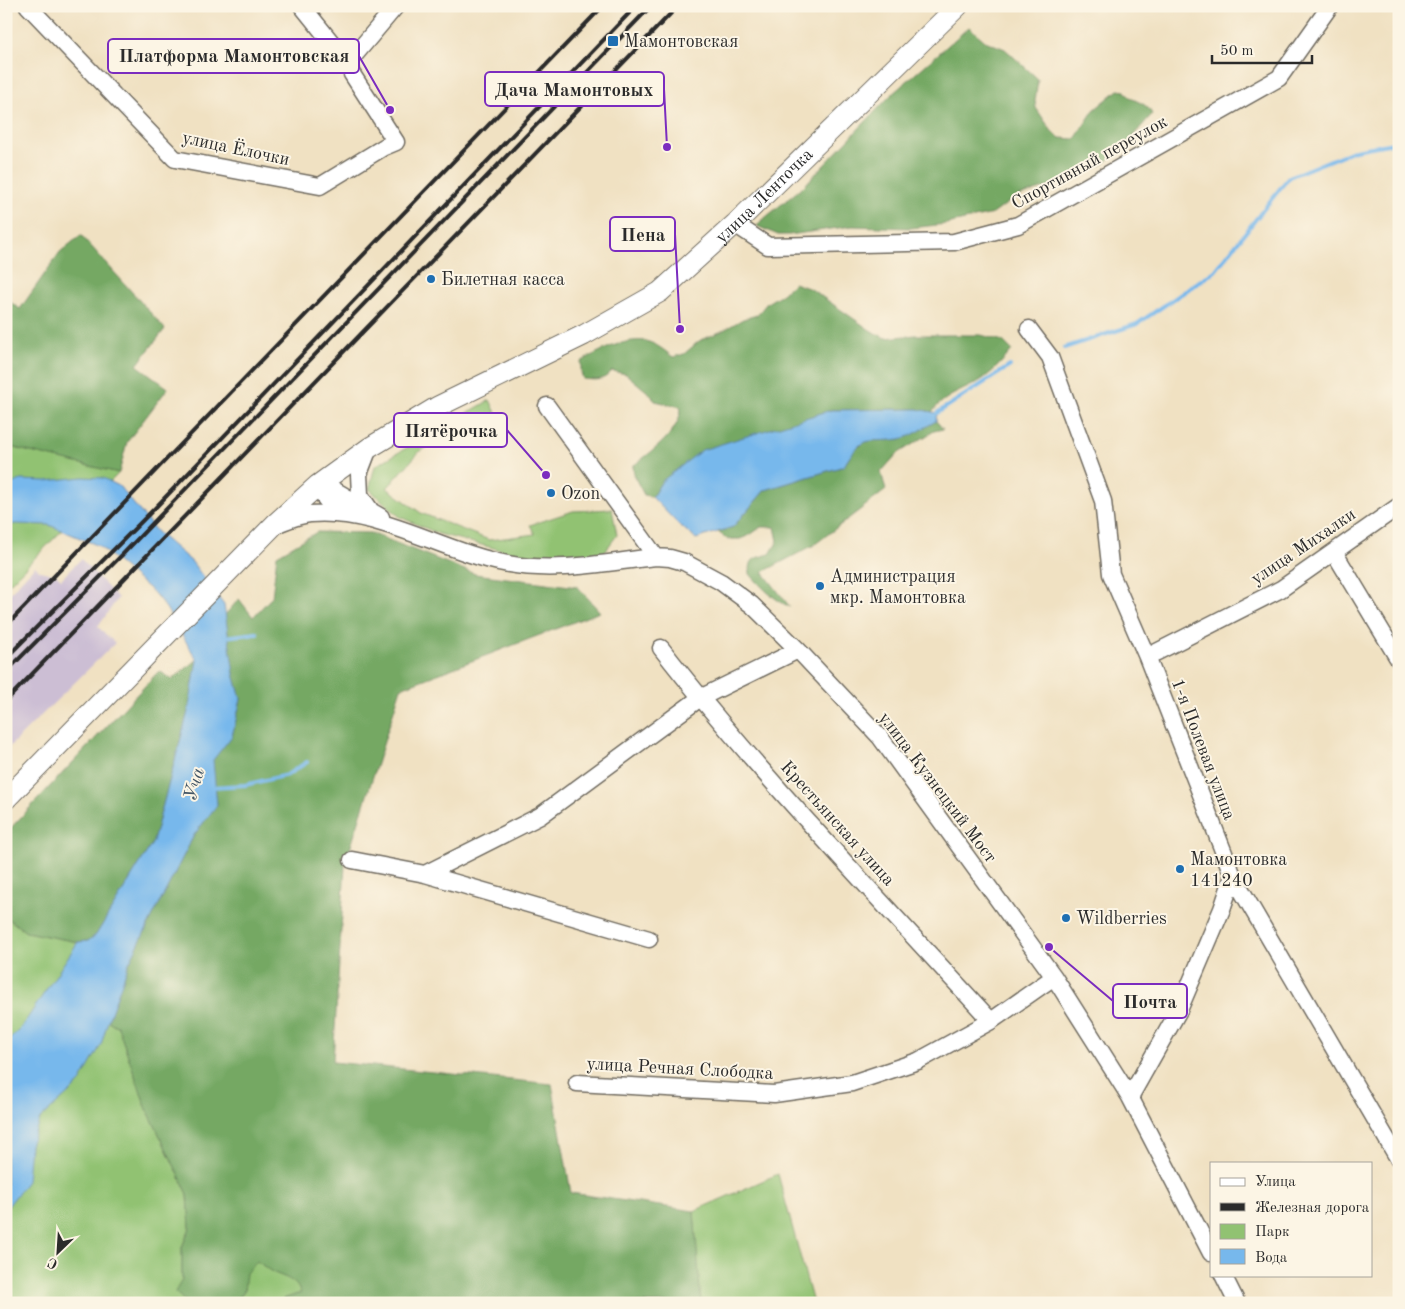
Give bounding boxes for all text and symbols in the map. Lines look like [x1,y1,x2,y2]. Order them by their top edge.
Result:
scale bar [1212,32,1312,64]
place label: Мамонтовская [624,33,738,51]
marker: Мамонтовская [606,34,620,48]
callout: Платформа Мамонтовская [108,39,359,73]
text: 50 m [1220,44,1254,59]
text: Платформа Мамонтовская [119,48,349,67]
callout: Дача Мамонтовых [485,72,664,106]
text: Дача Мамонтовых [495,82,654,101]
street label: Спортивный переулок [1009,113,1170,213]
street label: улица Ёлочки [180,126,292,169]
street label: улица Ленточка [712,145,817,247]
callout: Пена [610,217,675,251]
text: Пена [621,227,666,246]
place label: Билетная касса [441,271,565,289]
marker: Билетная касса [425,273,437,285]
callout: Пятёрочка [394,413,507,447]
text: Пятёрочка [404,423,498,442]
place label: Ozon [561,485,600,503]
marker: Ozon [545,487,557,499]
street label: улица Михалки [1248,505,1359,588]
place label: Администрация мкр. Мамонтовка [830,568,966,607]
marker: Администрация мкр. Мамонтовка [814,580,826,592]
street label: 1-я Полевая улица [1168,676,1238,823]
street label: улица Кузнецкий Мост [875,709,1000,866]
street label: Крестьянская улица [777,758,898,890]
water label: Уча [182,766,209,804]
place label: Мамонтовка 141240 [1190,851,1287,890]
marker: Мамонтовка 141240 [1174,863,1186,875]
place label: Wildberries [1076,910,1167,928]
marker: Wildberries [1060,912,1072,924]
callout: Почта [1113,984,1187,1018]
text: Почта [1123,994,1177,1013]
street label: улица Речная Слободка [586,1055,774,1083]
legend [1210,1162,1372,1276]
text: Улица [1255,1175,1296,1190]
text: Железная дорога [1255,1201,1370,1216]
text: Парк [1255,1225,1290,1240]
north arrow [32,1226,82,1276]
text: Вода [1255,1251,1288,1266]
text: С [46,1255,60,1271]

